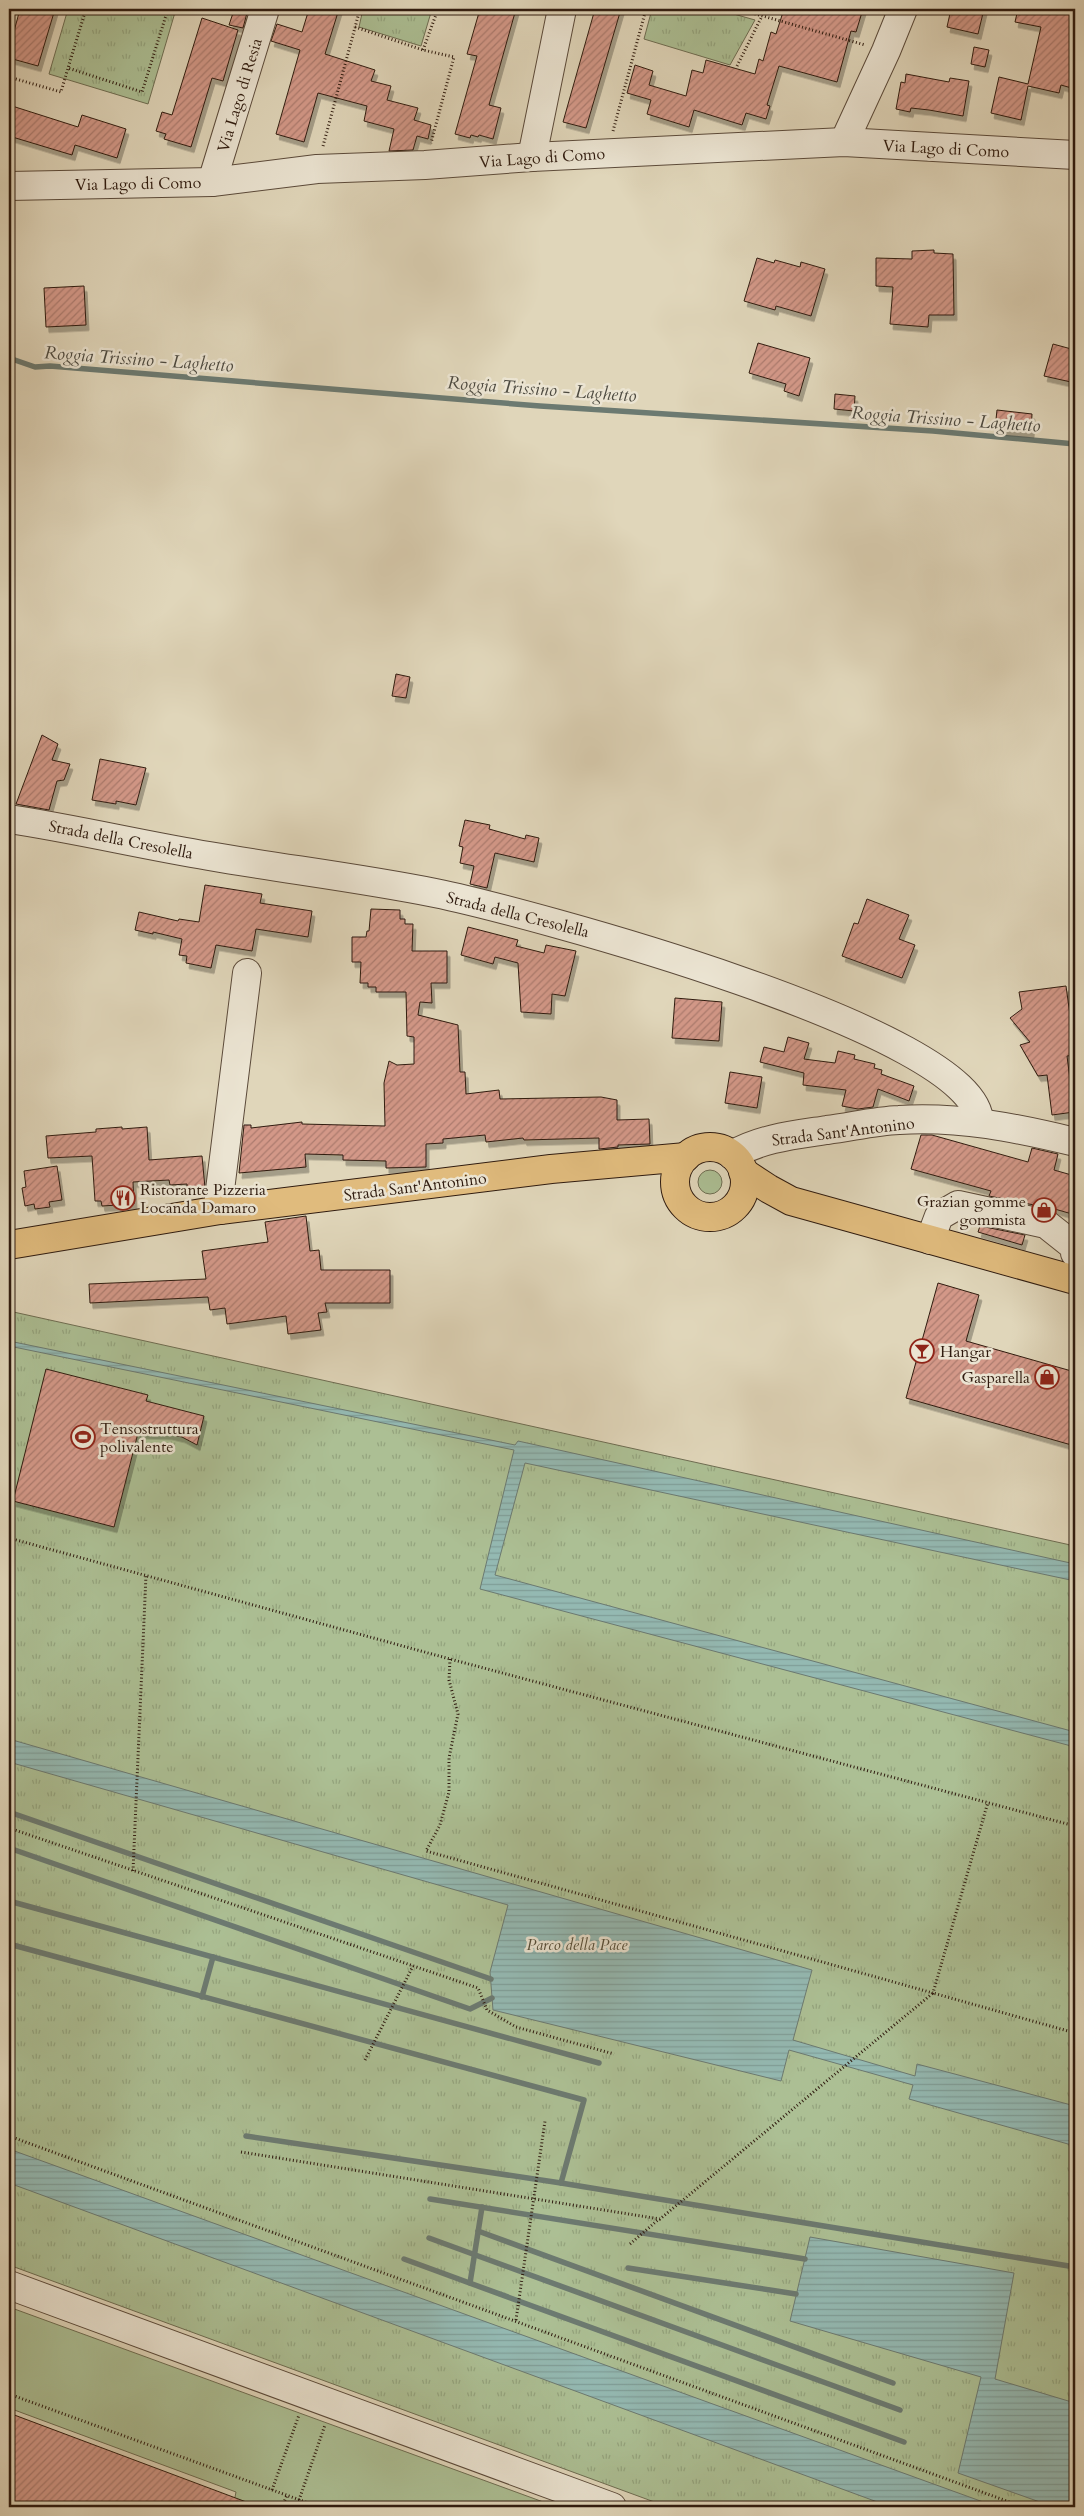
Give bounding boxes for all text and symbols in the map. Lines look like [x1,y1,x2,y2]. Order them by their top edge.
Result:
street label: Via Lago di Resia [212,35,268,155]
street label: Via Lago di Como [882,135,1010,163]
street label: Via Lago di Como [478,143,606,173]
street label: Via Lago di Como [75,172,202,196]
water label: Roggia Trissino - Laghetto [43,340,234,379]
water label: Roggia Trissino - Laghetto [446,370,637,409]
water label: Roggia Trissino - Laghetto [850,400,1041,439]
street label: Strada della Cresolella [47,815,195,865]
street label: Strada della Cresolella [444,887,592,943]
street label: Strada Sant'Antonino [770,1112,916,1152]
street label: Strada Sant'Antonino [342,1167,488,1207]
place label: Ristorante Pizzeria Locanda Damaro [140,1179,266,1219]
restaurant icon: Ristorante Pizzeria Locanda Damaro [110,1185,136,1211]
place label: Grazian gomme gommista [917,1191,1026,1231]
shop icon: Grazian gomme gommista [1031,1197,1057,1223]
bar icon: Hangar [909,1338,935,1364]
place label: Hangar [940,1341,991,1363]
shop icon: Gasparella [1034,1364,1060,1390]
place label: Gasparella [961,1367,1030,1389]
place label: Tensostruttura polivalente [100,1418,199,1458]
sports icon: Tensostruttura polivalente [70,1424,96,1450]
park label: Parco della Pace [526,1934,628,1956]

